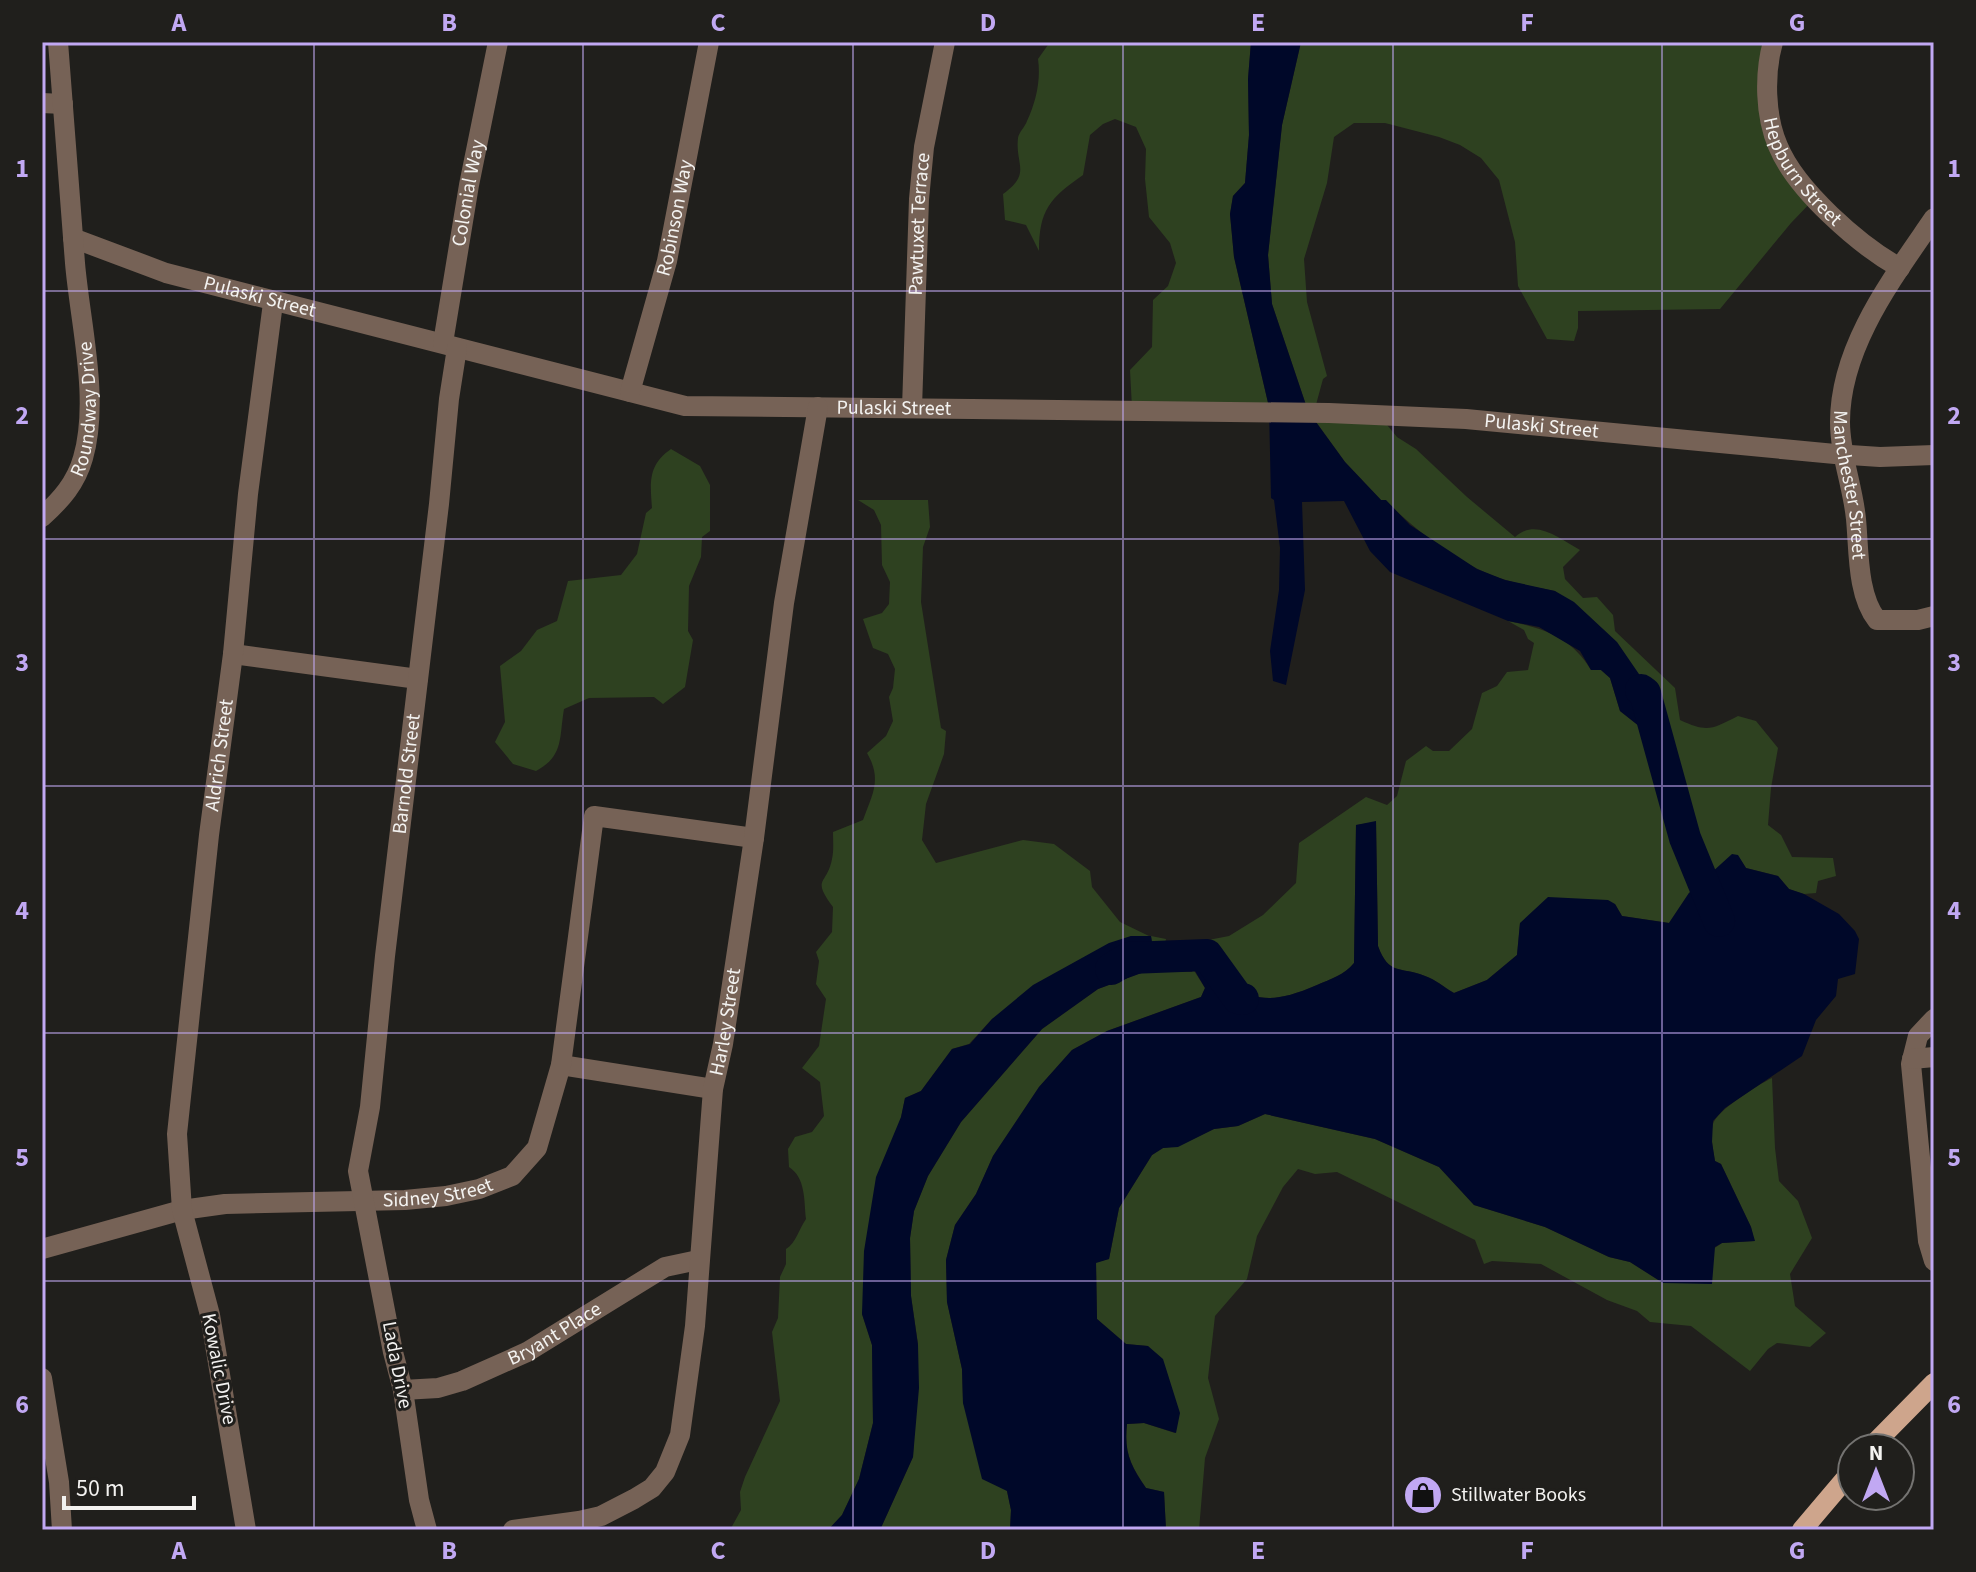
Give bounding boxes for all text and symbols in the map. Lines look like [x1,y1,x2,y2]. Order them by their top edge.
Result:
text: A [171,4,188,41]
text: B [441,4,457,41]
text: C [710,4,726,41]
text: D [980,4,996,41]
text: E [1251,4,1265,41]
text: F [1520,4,1534,41]
text: G [1789,4,1805,41]
street label: Hepburn Street [1756,114,1848,233]
street label: Colonial Way [445,137,492,249]
text: 1 [15,150,29,187]
text: 1 [1947,150,1961,187]
street label: Pawtuxet Terrace [902,151,937,296]
street label: Robinson Way [649,157,700,279]
street label: Pulaski Street [201,269,319,325]
street label: Roundway Drive [63,340,104,481]
street label: Pulaski Street [836,394,952,423]
text: 2 [15,397,29,434]
text: 2 [1947,397,1961,434]
street label: Pulaski Street [1483,407,1600,446]
street label: Manchester Street [1826,410,1873,561]
text: 3 [15,644,29,681]
text: 3 [1947,644,1961,681]
street label: Aldrich Street [198,697,241,813]
street label: Barnold Street [386,712,428,836]
text: 4 [15,892,29,929]
text: 4 [1947,892,1961,929]
street label: Harley Street [702,966,748,1078]
text: 5 [15,1139,29,1176]
text: 5 [1947,1139,1961,1176]
street label: Sidney Street [382,1171,497,1214]
street label: Bryant Place [503,1295,607,1373]
street label: Kowalic Drive [194,1311,244,1427]
street label: Lada Drive [375,1319,419,1411]
text: 6 [15,1386,29,1423]
text: 6 [1947,1386,1961,1423]
north arrow [1836,1432,1916,1512]
text: N [1869,1437,1883,1469]
scale bar [64,1460,194,1510]
text: 50 m [76,1471,125,1506]
shop icon: Stillwater Books [1402,1474,1444,1516]
place label: Stillwater Books [1451,1481,1586,1509]
text: A [171,1532,188,1569]
text: B [441,1532,457,1569]
text: C [710,1532,726,1569]
text: D [980,1532,996,1569]
text: E [1251,1532,1265,1569]
text: F [1520,1532,1534,1569]
text: G [1789,1532,1805,1569]

